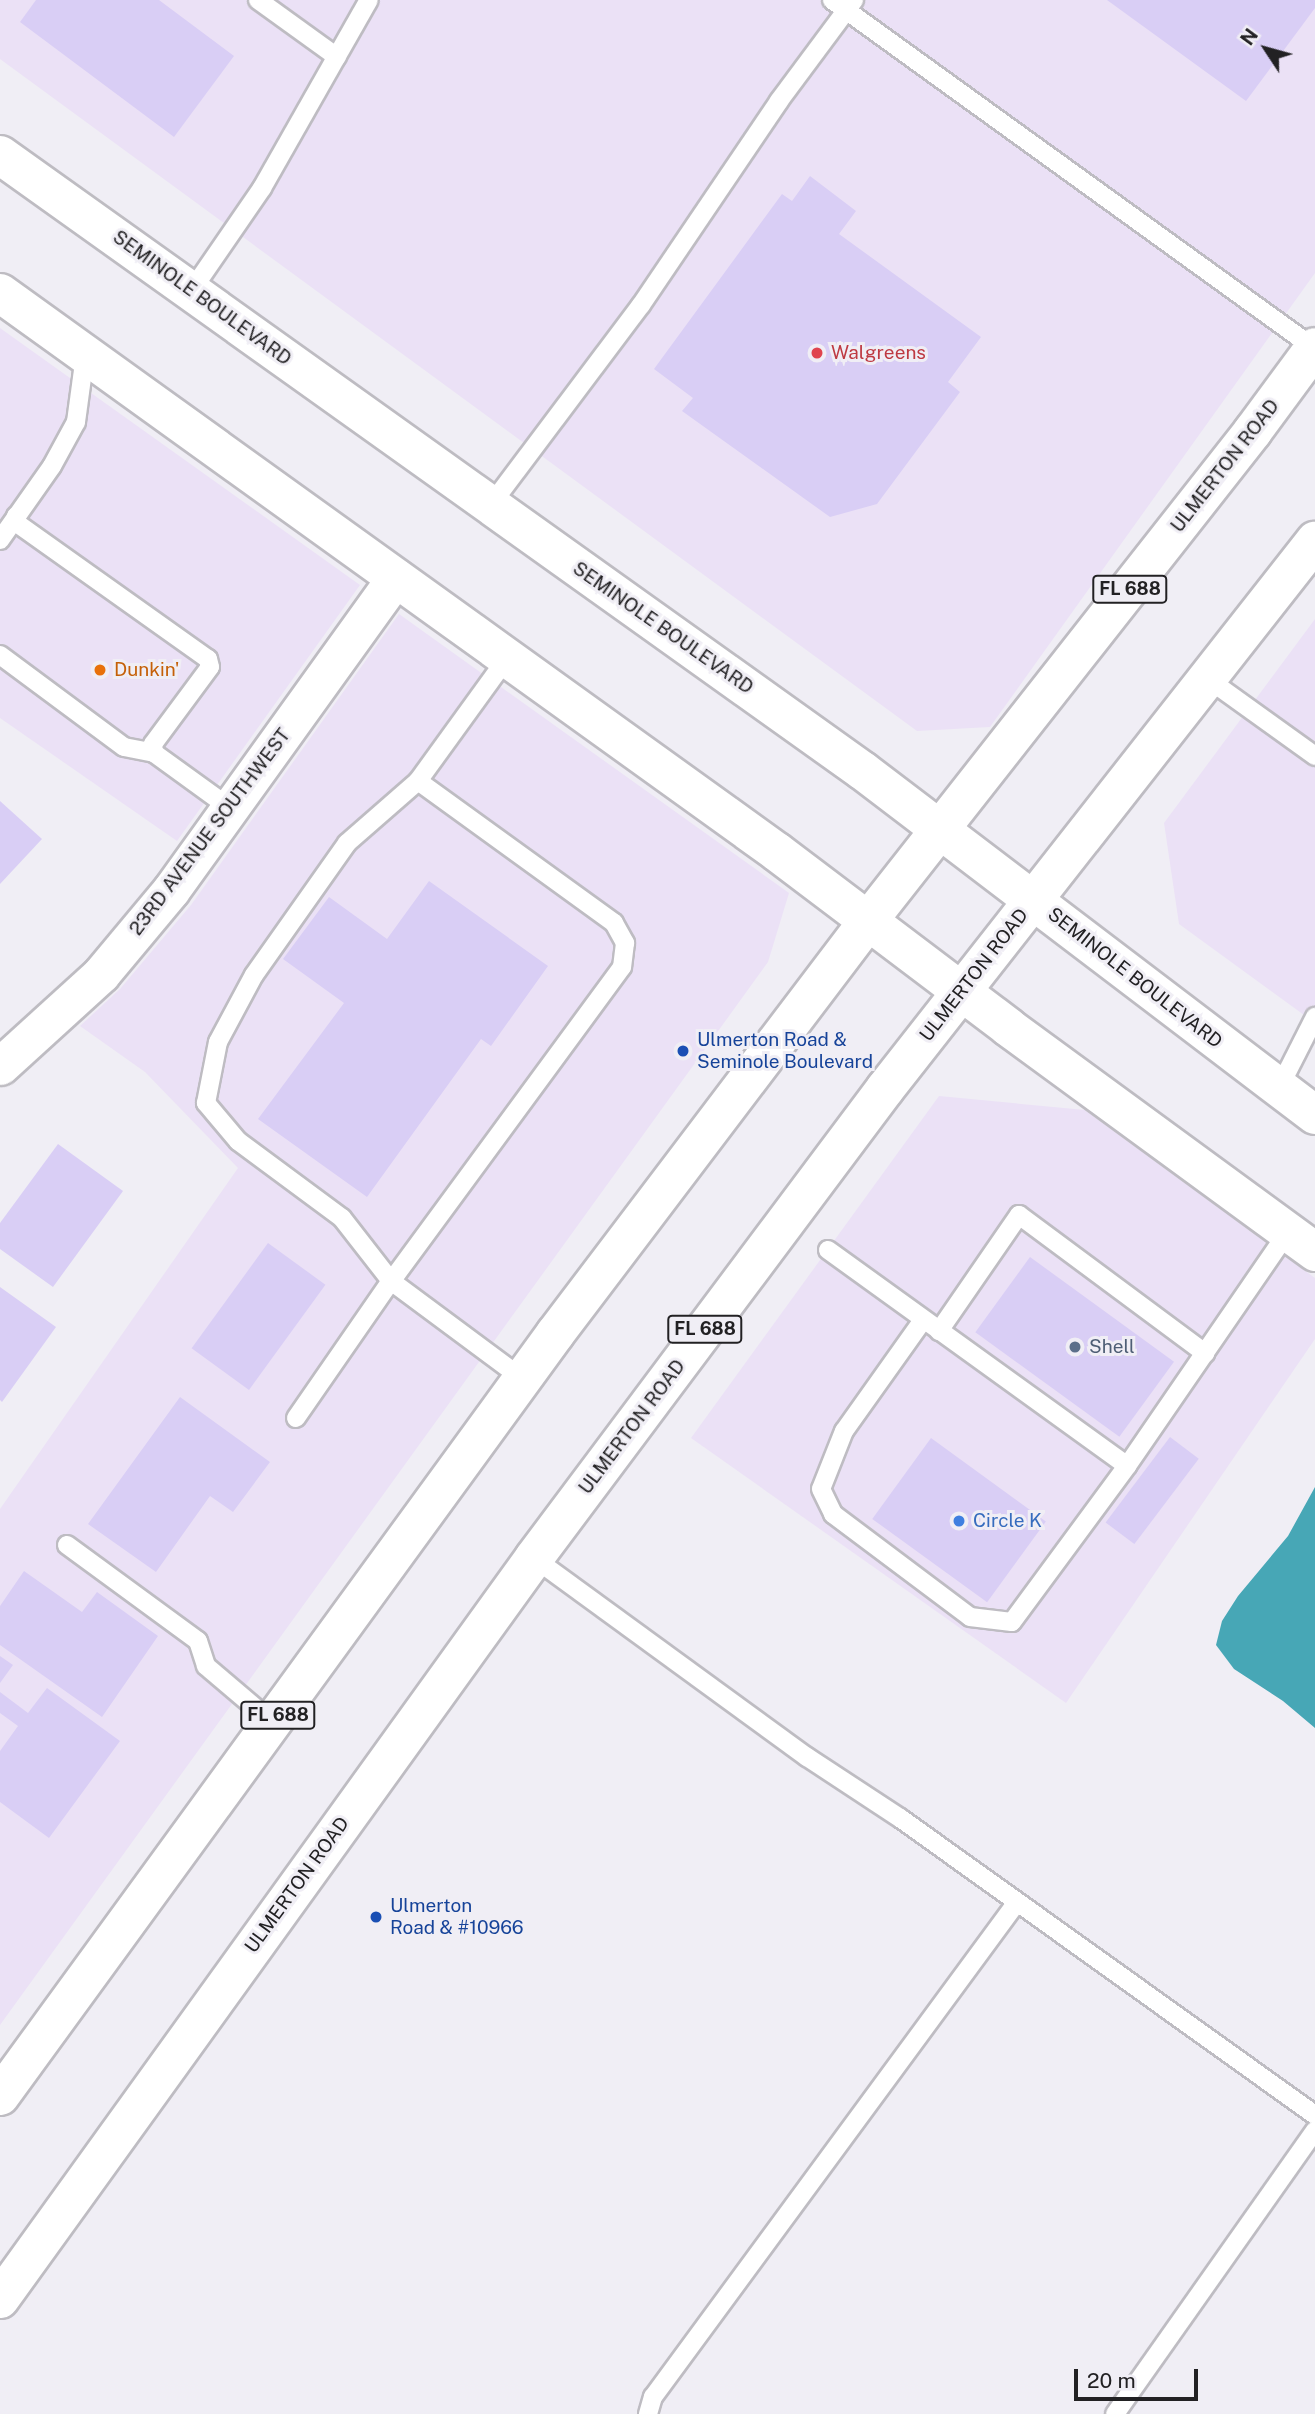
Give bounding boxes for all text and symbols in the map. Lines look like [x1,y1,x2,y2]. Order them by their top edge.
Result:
north arrow [1231,14,1301,84]
text: N [1236,24,1262,49]
street label: SEMINOLE BOULEVARD [108,226,296,370]
place label: Walgreens [831,342,926,364]
marker: Walgreens [809,345,825,361]
street label: ULMERTON ROAD [1166,395,1284,537]
street label: SEMINOLE BOULEVARD [568,557,758,699]
road number: FL 688 [1092,574,1168,604]
place label: Dunkin' [114,659,179,681]
marker: Dunkin' [92,662,108,678]
street label: 23RD AVENUE SOUTHWEST [125,724,295,940]
street label: SEMINOLE BOULEVARD [1043,903,1227,1053]
street label: ULMERTON ROAD [915,904,1033,1046]
place label: Ulmerton Road & Seminole Boulevard [697,1029,873,1073]
marker: Ulmerton Road & Seminole Boulevard [675,1043,691,1059]
road number: FL 688 [666,1314,744,1344]
place label: Shell [1089,1336,1135,1358]
marker: Shell [1067,1339,1083,1355]
street label: ULMERTON ROAD [574,1355,690,1499]
place label: Circle K [973,1510,1042,1532]
marker: Circle K [951,1513,967,1529]
road number: FL 688 [240,1700,316,1730]
street label: ULMERTON ROAD [240,1813,354,1957]
place label: Ulmerton Road & #10966 [390,1895,524,1939]
marker: Ulmerton Road & #10966 [368,1909,384,1925]
scale bar [1077,2354,1201,2398]
text: 20 m [1087,2368,1136,2393]

